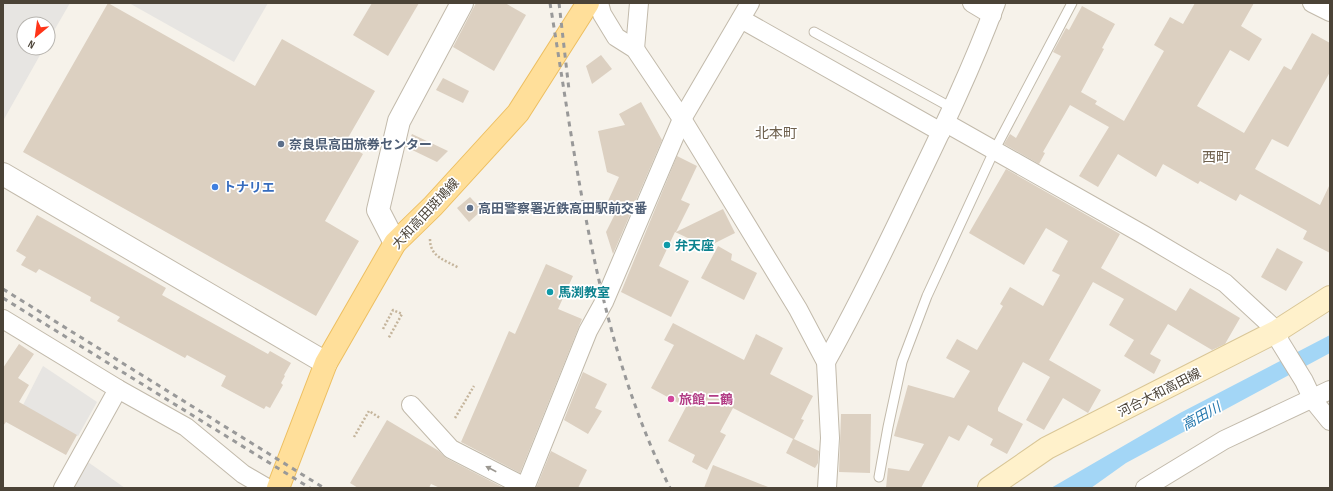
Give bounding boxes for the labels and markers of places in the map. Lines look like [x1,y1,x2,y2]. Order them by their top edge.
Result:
place label: 奈良県高田旅券センター [289,137,432,153]
marker: 奈良県高田旅券センター [276,139,286,149]
place label: トナリエ [223,180,275,196]
marker: トナリエ [210,182,220,192]
place label: 高田警察署近鉄高田駅前交番 [478,201,647,217]
marker: 高田警察署近鉄高田駅前交番 [465,203,475,213]
place label: 弁天座 [675,238,714,254]
marker: 弁天座 [662,240,672,250]
place label: 馬渕教室 [558,285,610,301]
marker: 馬渕教室 [545,287,555,297]
place label: 旅館 二鶴 [679,392,733,408]
marker: 旅館 二鶴 [666,394,676,404]

